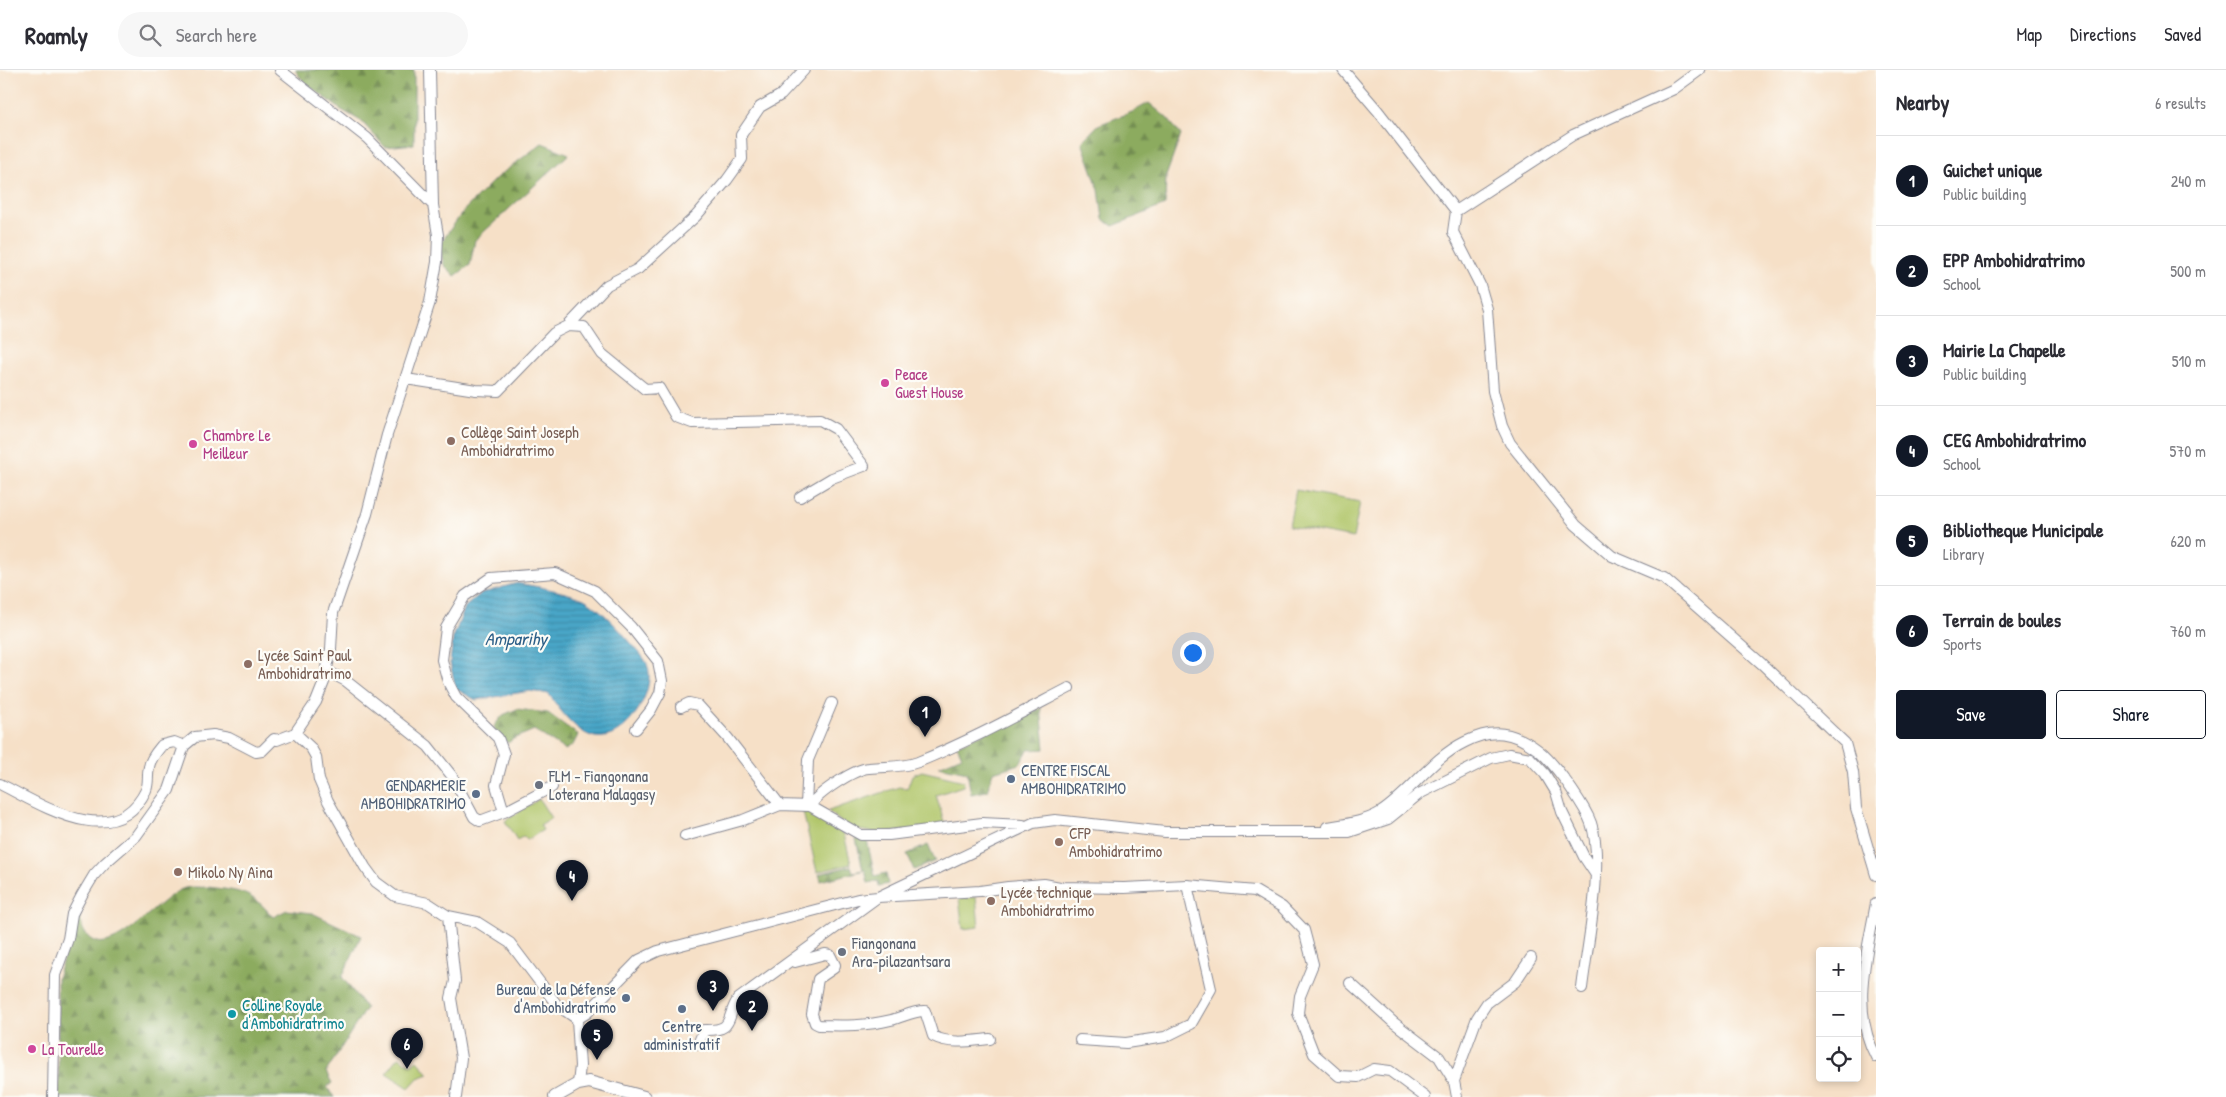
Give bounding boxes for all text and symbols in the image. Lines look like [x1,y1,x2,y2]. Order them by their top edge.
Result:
search box [118,12,468,57]
text: Roamly [25,19,88,51]
icon: search [136,21,164,49]
text: Search here [176,22,257,48]
text: Map [2017,22,2042,47]
text: Directions [2070,22,2136,47]
text: Saved [2164,22,2201,47]
text: Nearby [1896,88,1949,117]
text: 6 results [2155,92,2206,114]
text: Guichet unique [1943,157,2042,183]
text: 1 [1909,170,1915,192]
text: 240 m [2171,170,2206,192]
text: Public building [1943,183,2026,205]
text: EPP Ambohidratrimo [1943,247,2085,273]
text: 2 [1908,260,1916,282]
text: 500 m [2170,260,2206,282]
text: School [1943,273,1980,295]
text: Mairie La Chapelle [1943,337,2066,363]
text: 3 [1908,350,1916,372]
text: 510 m [2172,350,2206,372]
place label: Peace Guest House [895,363,964,403]
text: Public building [1943,363,2026,385]
marker: Peace Guest House [879,377,891,389]
place label: Collège Saint Joseph Ambohidratrimo [461,421,579,461]
place label: Chambre Le Meilleur [203,424,271,464]
text: CEG Ambohidratrimo [1943,427,2086,453]
marker: Collège Saint Joseph Ambohidratrimo [445,435,457,447]
marker: Chambre Le Meilleur [187,438,199,450]
text: 4 [1909,440,1915,462]
text: 570 m [2170,440,2206,462]
text: School [1943,453,1980,475]
text: Bibliotheque Municipale [1943,517,2104,543]
text: 5 [1909,530,1915,552]
text: 620 m [2170,530,2206,552]
text: Library [1943,543,1985,565]
text: Terrain de boules [1943,607,2061,633]
text: 6 [1909,620,1915,642]
text: 760 m [2170,620,2206,642]
water label: Amparihy [485,626,549,651]
text: Sports [1943,633,1981,655]
your location [1180,640,1206,666]
place label: Lycée Saint Paul Ambohidratrimo [258,644,352,684]
marker: Lycée Saint Paul Ambohidratrimo [242,658,254,670]
button: Save [1896,690,2046,739]
button: Share [2056,690,2206,739]
pin: 1 [909,696,941,737]
place label: CENTRE FISCAL AMBOHIDRATRIMO [1021,759,1126,799]
place label: FLM - Fiangonana Loterana Malagasy [548,765,656,805]
marker: CENTRE FISCAL AMBOHIDRATRIMO [1005,773,1017,785]
place label: GENDARMERIE AMBOHIDRATRIMO [361,774,466,814]
marker: FLM - Fiangonana Loterana Malagasy [533,779,545,791]
marker: GENDARMERIE AMBOHIDRATRIMO [470,788,482,800]
place label: CFP Ambohidratrimo [1069,822,1163,862]
marker: CFP Ambohidratrimo [1053,836,1065,848]
pin: 4 [556,860,588,901]
place label: Mikolo Ny Aina [188,861,272,883]
marker: Mikolo Ny Aina [172,866,184,878]
place label: Lycée technique Ambohidratrimo [1001,881,1095,921]
marker: Lycée technique Ambohidratrimo [985,895,997,907]
place label: Fiangonana Ara-pilazantsara [851,932,950,972]
marker: Fiangonana Ara-pilazantsara [836,946,848,958]
map controls [1816,947,1861,1082]
button: + [1816,947,1861,992]
pin: 3 [697,970,729,1011]
place label: Bureau de la Défense d'Ambohidratrimo [496,978,617,1018]
pin: 2 [736,990,768,1031]
marker: Bureau de la Défense d'Ambohidratrimo [620,992,632,1004]
button: − [1816,992,1861,1037]
place label: Colline Royale d'Ambohidratrimo [242,994,345,1034]
marker: Centre administratif [676,1003,688,1015]
marker: Colline Royale d'Ambohidratrimo [226,1008,238,1020]
place label: Centre administratif [644,1015,721,1055]
pin: 5 [581,1019,613,1060]
pin: 6 [391,1028,423,1069]
button: locate [1816,1037,1861,1082]
place label: La Tourelle [42,1038,105,1060]
marker: La Tourelle [26,1043,38,1055]

